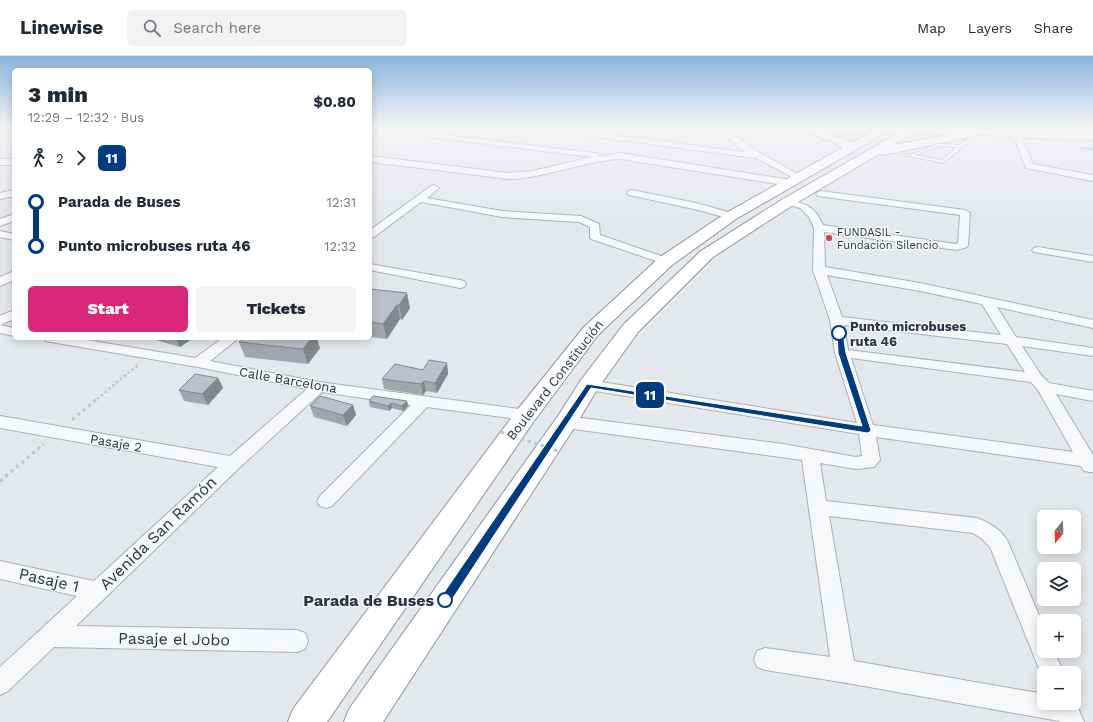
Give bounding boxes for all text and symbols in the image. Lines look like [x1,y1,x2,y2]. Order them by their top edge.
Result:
search box [127,10,407,46]
text: Linewise [20,16,103,39]
icon: search [141,17,163,39]
text: Search here [173,19,261,37]
text: Map [917,20,946,36]
text: Layers [968,20,1012,36]
text: Share [1034,20,1073,36]
text: 3 min [28,82,88,107]
text: $0.80 [313,93,356,111]
text: 12:29 – 12:32 · Bus [28,110,144,125]
icon: walk [28,147,50,169]
icon: forward [70,147,92,169]
text: 11 [106,150,118,166]
text: 2 [56,151,64,166]
text: Parada de Buses [58,193,181,211]
text: 12:31 [327,195,356,210]
place label: FUNDASIL - Fundación Silencio [837,226,938,252]
marker: FUNDASIL - Fundación Silencio [824,233,834,243]
text: Punto microbuses ruta 46 [58,237,251,255]
text: 12:32 [324,239,356,254]
button: Start [28,286,188,332]
button: Tickets [196,286,356,332]
street label: Boulevard Constitución [504,317,606,443]
place label: Punto microbuses ruta 46 [850,319,966,349]
marker: Punto microbuses ruta 46 [831,325,847,341]
street label: Calle Barcelona [238,364,339,396]
line badge: 11 [632,382,668,408]
text: 11 [644,387,656,403]
street label: Pasaje 2 [89,431,143,455]
street label: Avenida San Ramón [96,472,220,594]
north arrow [1037,510,1081,554]
map controls [1037,510,1081,710]
button: layers [1037,562,1081,606]
street label: Pasaje 1 [17,564,81,596]
place label: Parada de Buses [303,591,434,610]
marker: Parada de Buses [437,592,453,608]
button: + [1037,614,1081,658]
street label: Pasaje el Jobo [118,629,230,649]
button: − [1037,666,1081,710]

